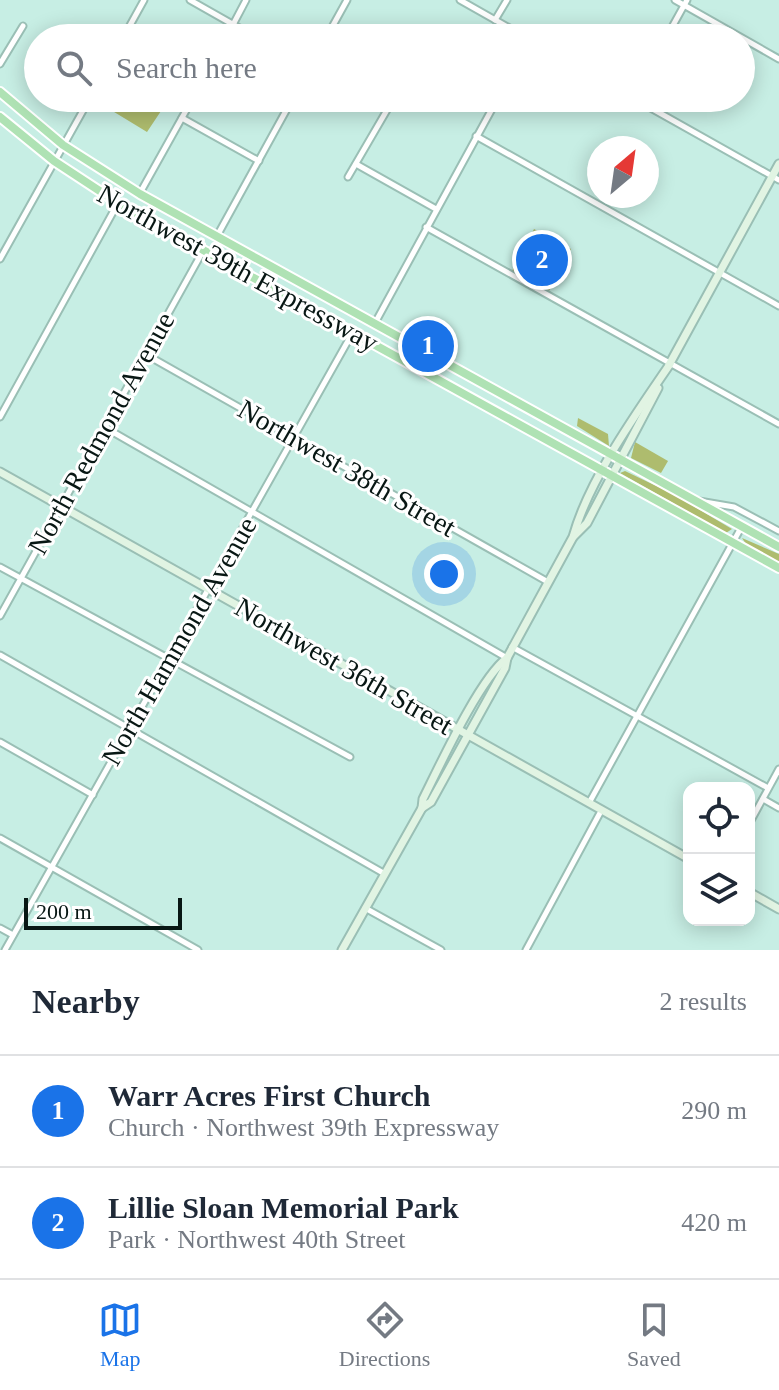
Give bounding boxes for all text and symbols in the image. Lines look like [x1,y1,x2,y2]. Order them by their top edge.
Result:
search box [24,24,755,112]
icon: search [52,46,96,90]
text: Search here [116,51,257,84]
north arrow [587,136,659,208]
street label: Northwest 39th Expressway [92,178,384,358]
pin: 2 [516,230,568,290]
street label: North Redmond Avenue [22,307,180,559]
pin: 1 [402,316,454,376]
street label: Northwest 38th Street [233,393,461,543]
street label: North Hammond Avenue [95,512,263,770]
your location [424,554,464,594]
street label: Northwest 36th Street [230,591,458,741]
map controls [683,782,755,926]
button: locate [683,782,755,854]
button: layers [683,854,755,926]
scale bar [24,894,182,930]
text: 200 m [36,899,92,924]
text: Nearby [32,983,140,1020]
text: 2 results [660,987,747,1016]
text: Warr Acres First Church [108,1079,430,1112]
text: 1 [52,1096,65,1125]
text: 290 m [681,1096,747,1125]
text: Church · Northwest 39th Expressway [108,1113,499,1142]
text: Lillie Sloan Memorial Park [108,1191,459,1224]
text: 2 [52,1208,65,1237]
text: 420 m [681,1208,747,1237]
text: Park · Northwest 40th Street [108,1225,406,1254]
tab: Map [98,1298,142,1372]
tab: Directions [339,1298,430,1372]
tab: Saved [627,1298,681,1372]

